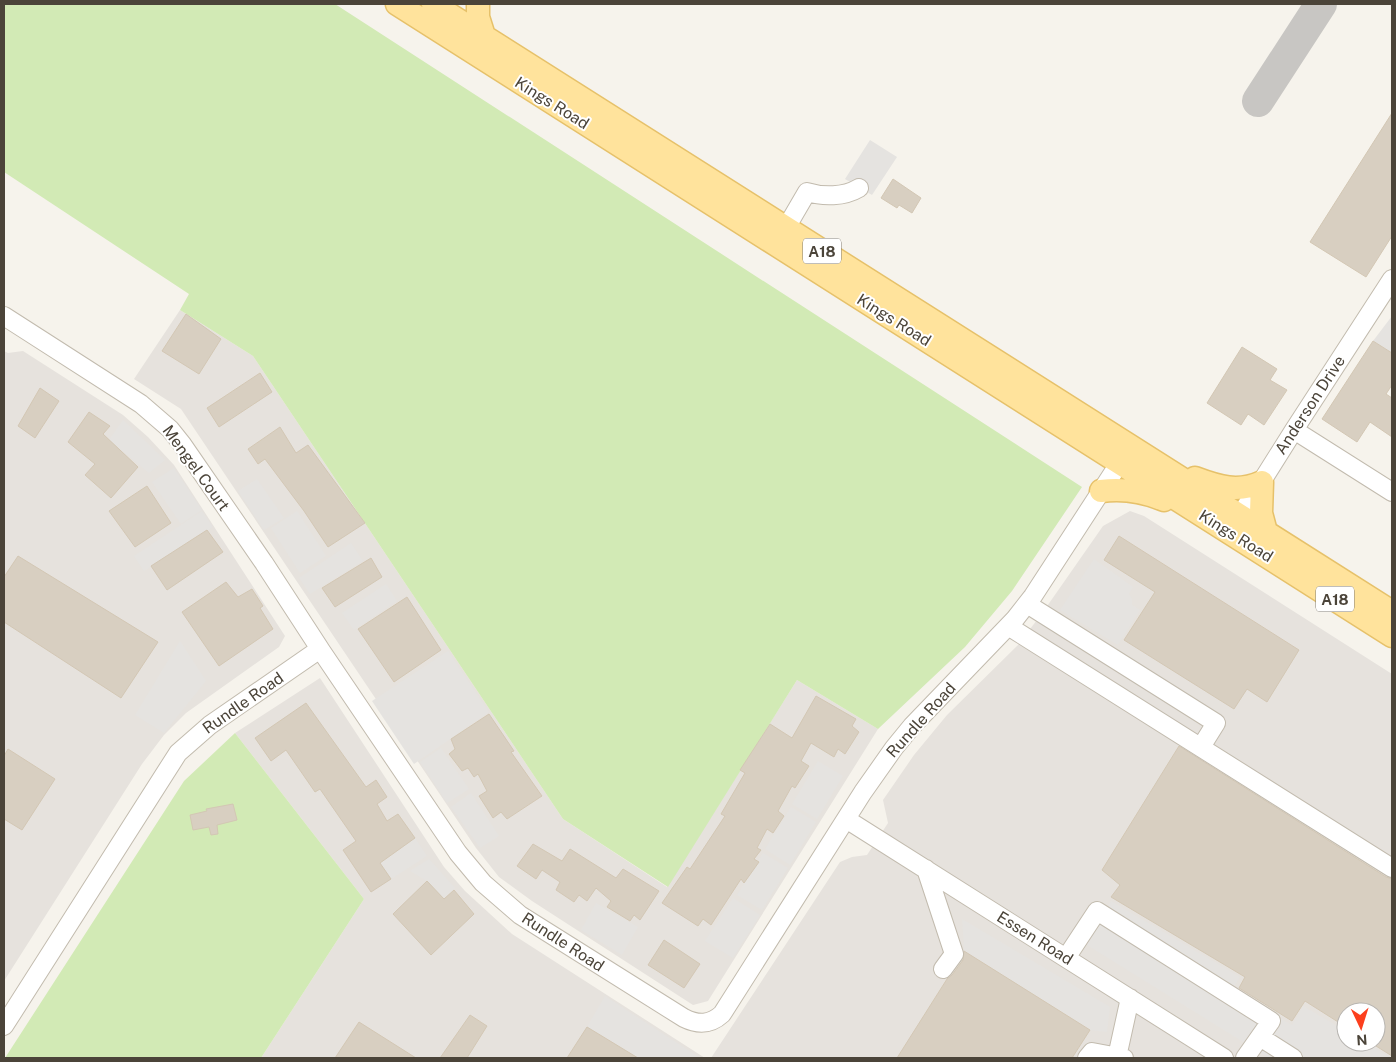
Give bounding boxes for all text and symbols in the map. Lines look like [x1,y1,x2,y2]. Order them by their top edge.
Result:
street label: Kings Road [511,73,593,133]
road number: A18 [803,238,841,264]
street label: Kings Road [853,290,935,350]
street label: Anderson Drive [1271,352,1349,458]
street label: Mengel Court [158,421,234,515]
street label: Kings Road [1195,506,1277,566]
road number: A18 [1316,586,1354,612]
street label: Rundle Road [199,668,287,738]
street label: Rundle Road [882,679,960,761]
street label: Essen Road [993,907,1077,969]
street label: Rundle Road [518,908,608,976]
north arrow [1336,1002,1386,1052]
text: N [1356,1032,1368,1048]

